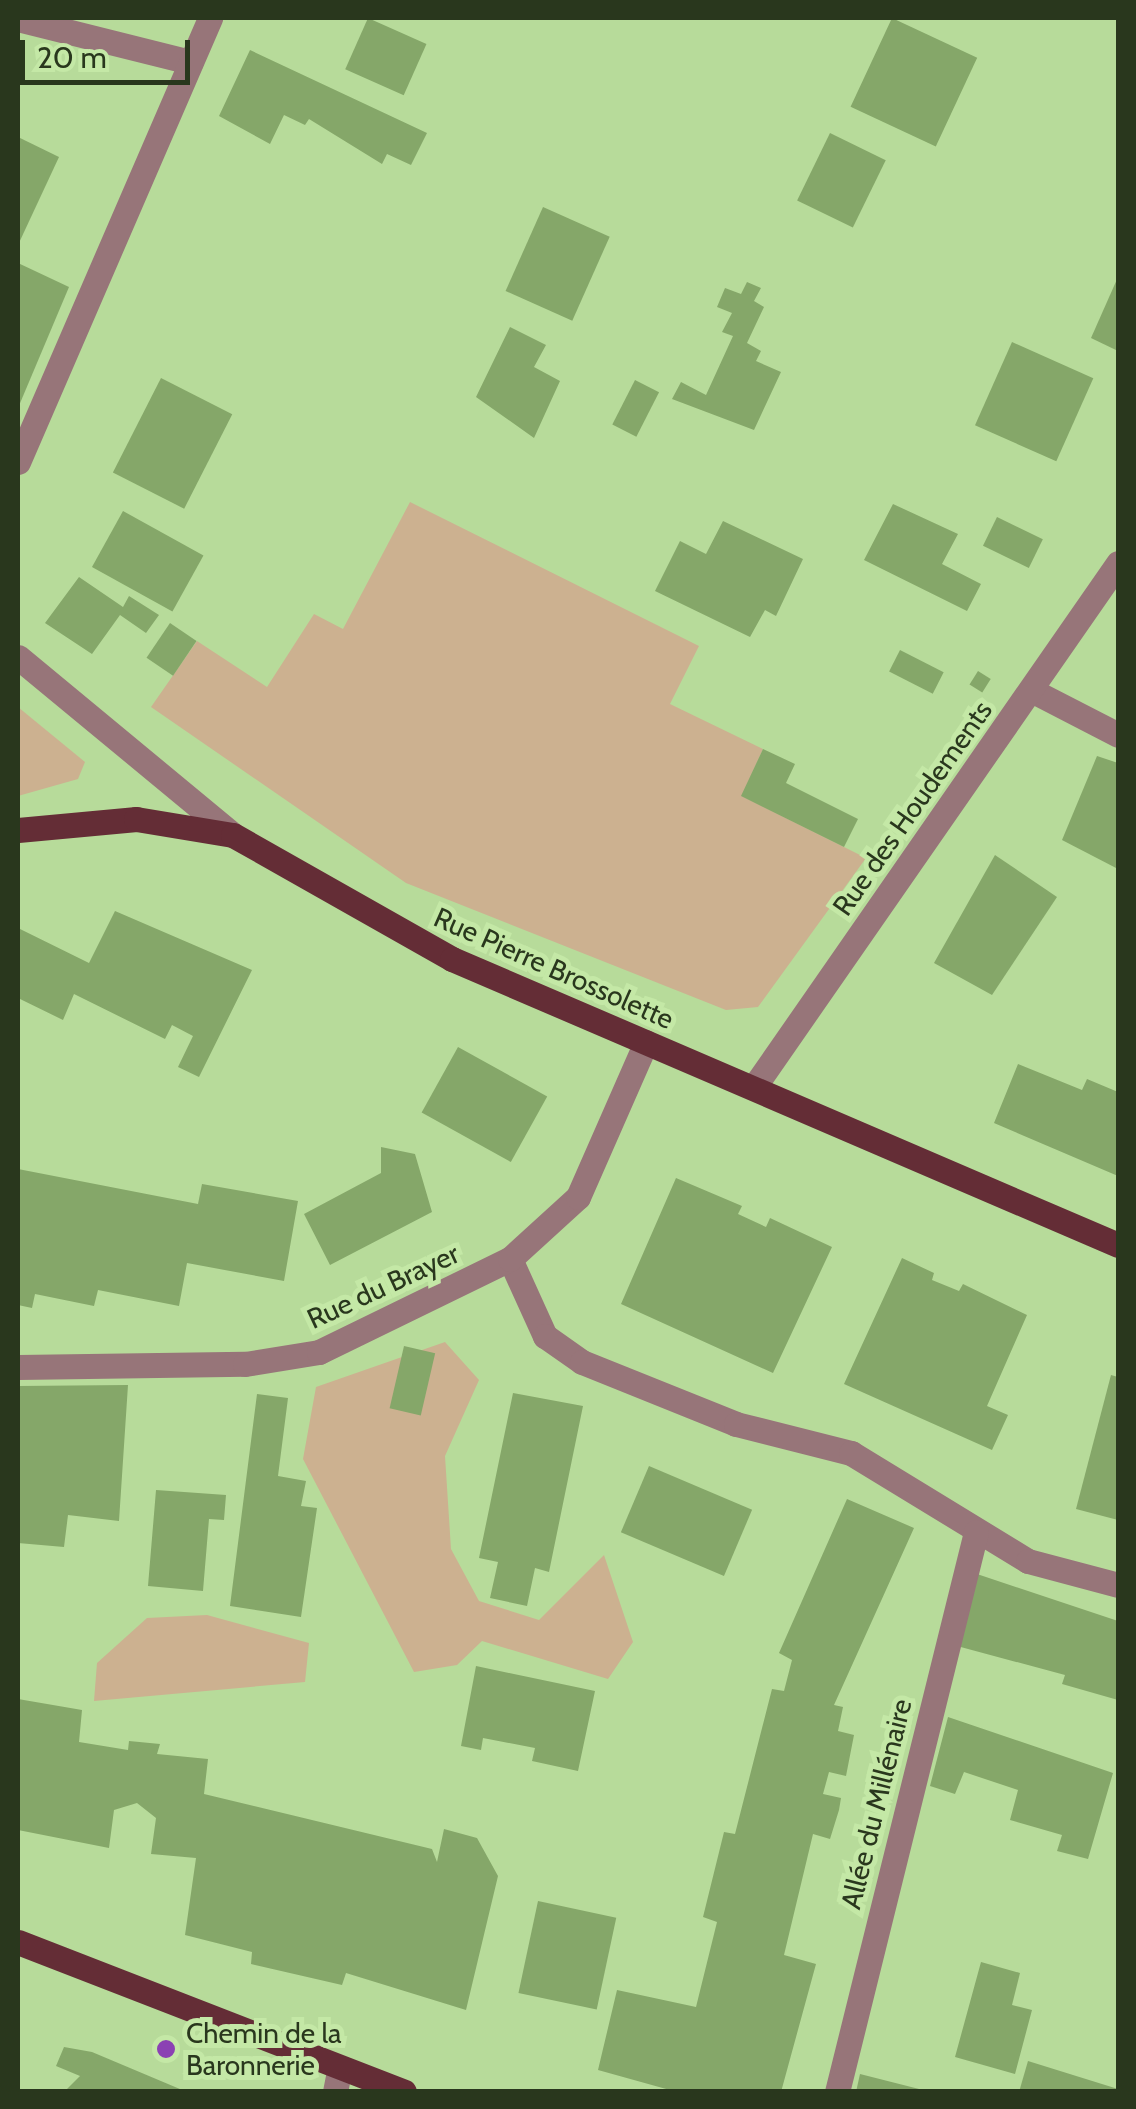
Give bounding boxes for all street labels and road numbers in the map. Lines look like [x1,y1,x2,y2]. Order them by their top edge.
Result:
street label: Rue des Houdements [825,694,999,922]
street label: Rue Pierre Brossolette [429,900,679,1036]
street label: Rue du Brayer [302,1236,464,1336]
street label: Allée du Millénaire [834,1696,918,1912]

